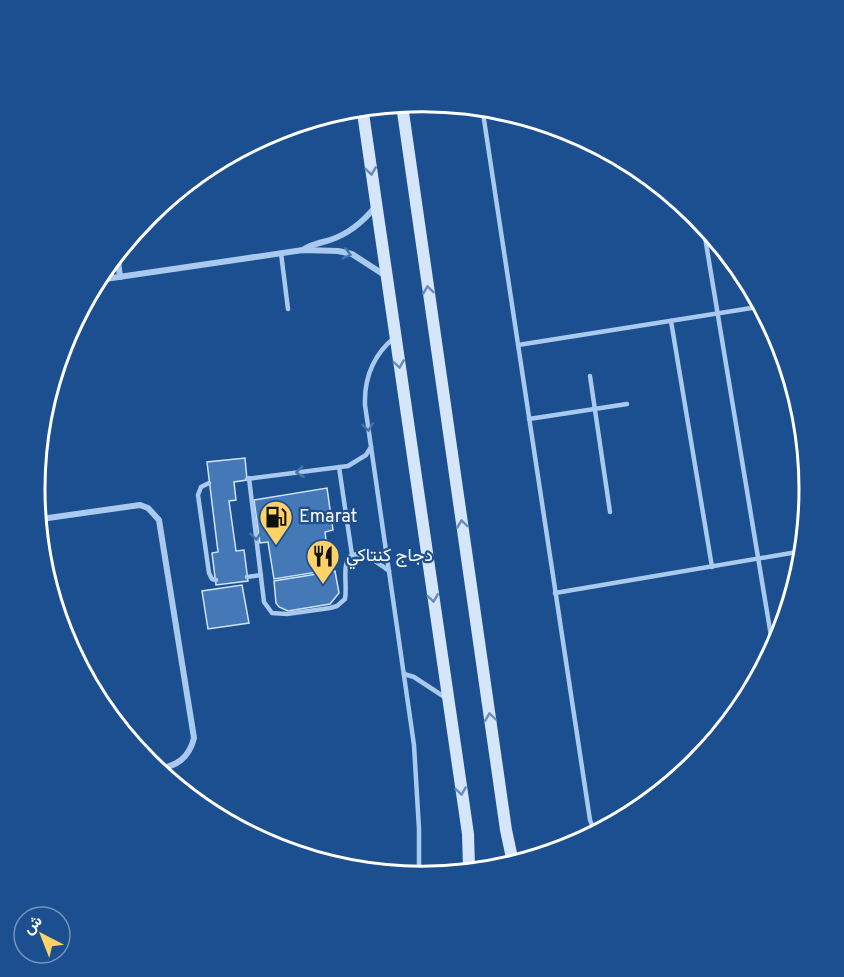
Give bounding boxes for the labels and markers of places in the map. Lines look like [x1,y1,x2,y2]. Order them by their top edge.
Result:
fuel station icon: Emarat [258,499,294,546]
place label: Emarat [299,506,357,529]
restaurant icon: دجاج كنتاكي [305,538,341,585]
place label: دجاج كنتاكي [346,545,433,570]

